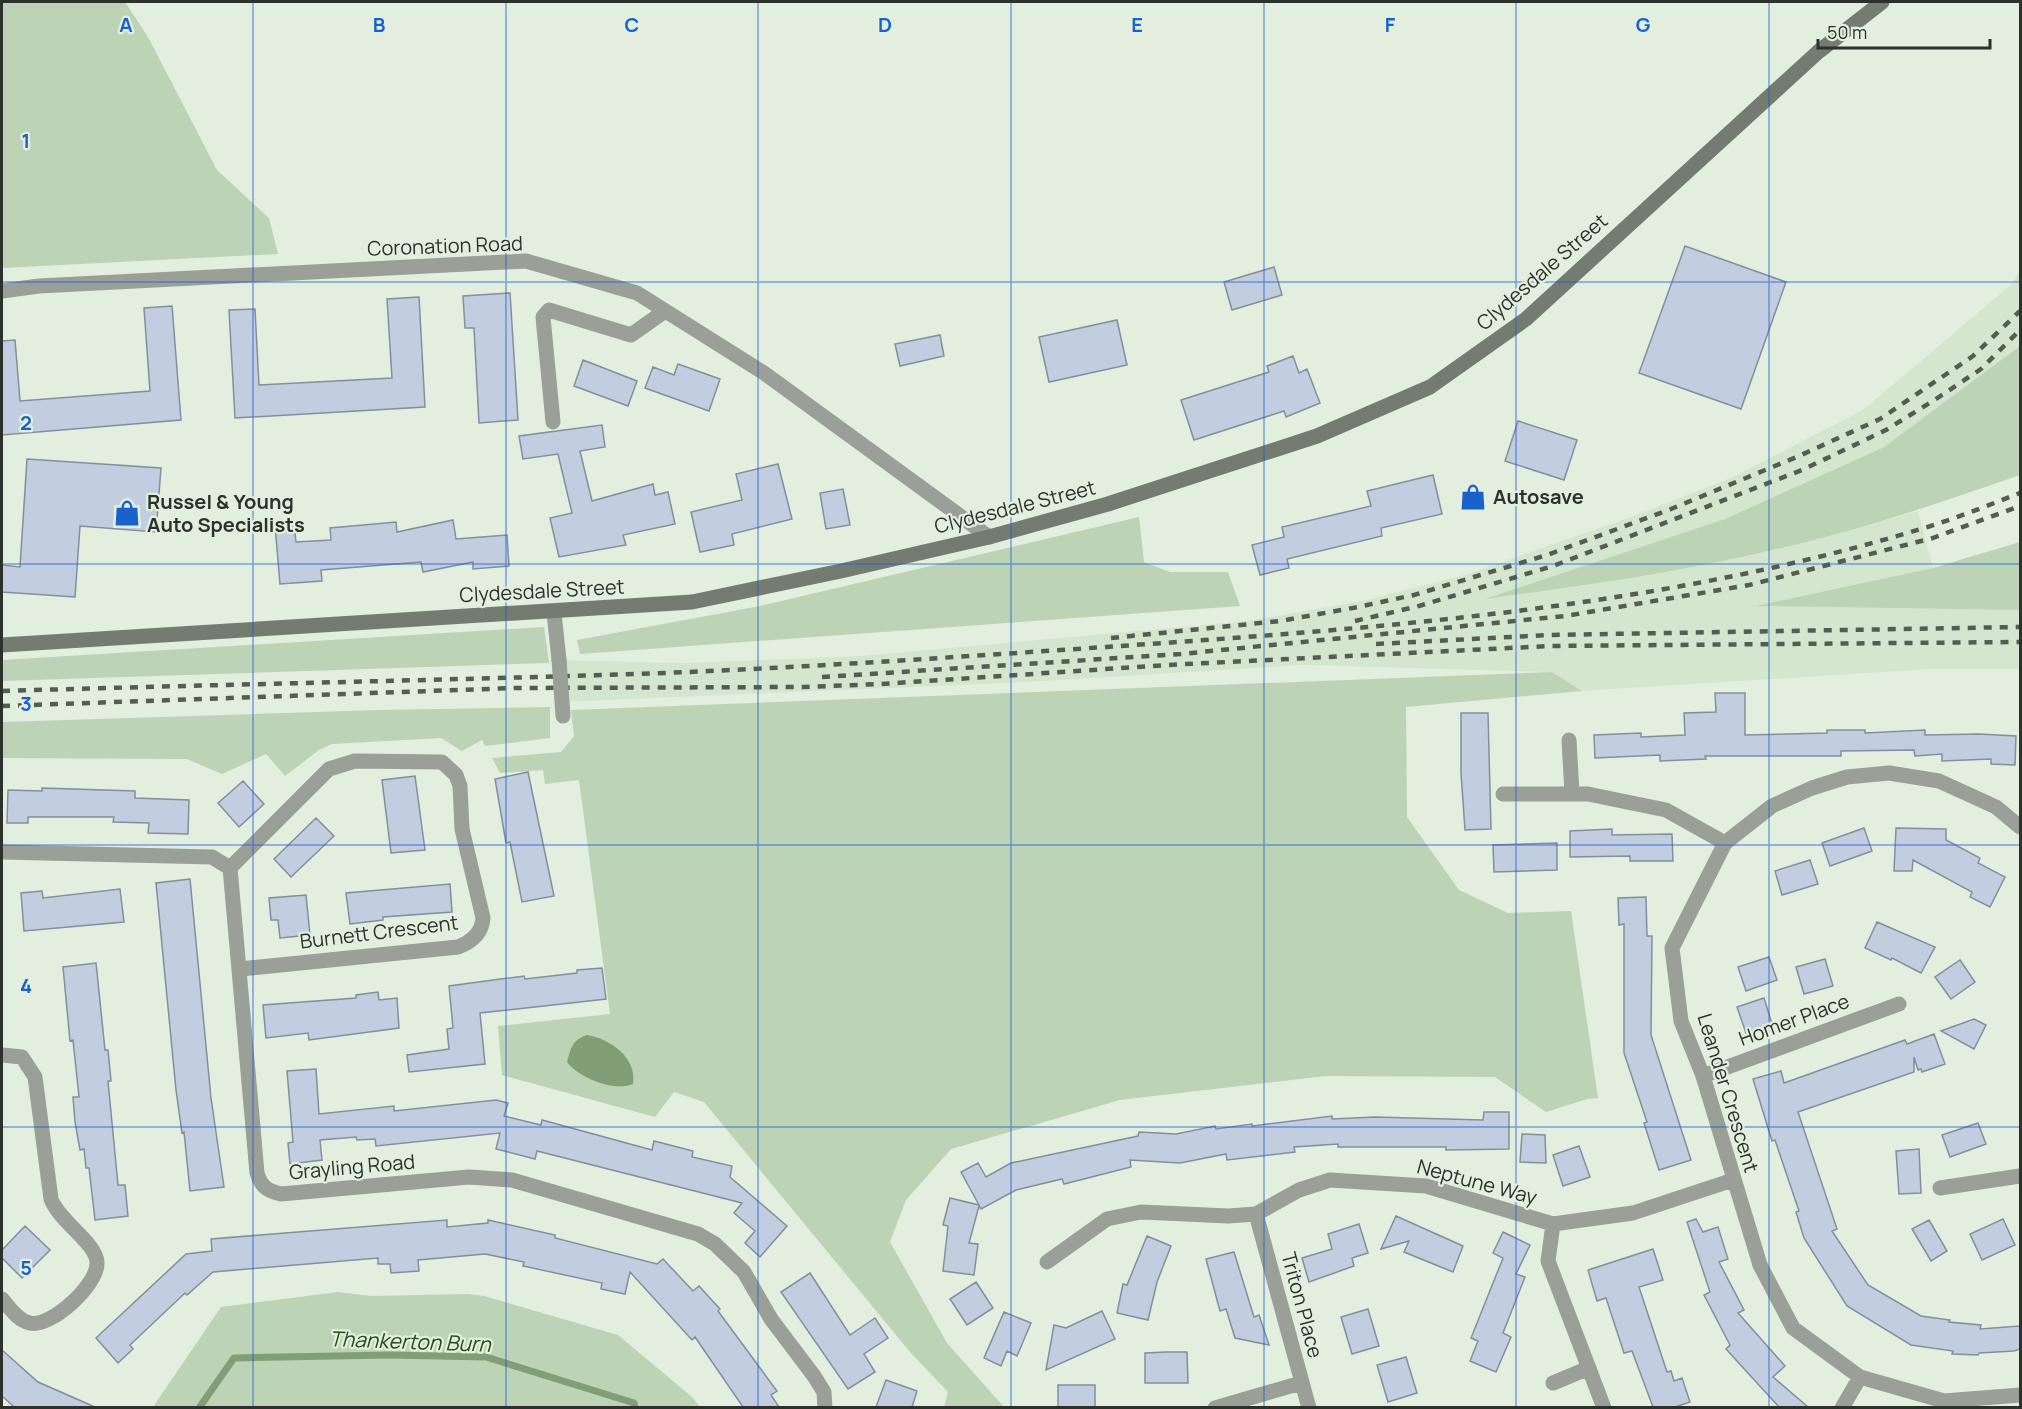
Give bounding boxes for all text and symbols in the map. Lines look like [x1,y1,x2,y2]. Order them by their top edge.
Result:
text: A [119,11,133,38]
text: B [373,11,386,38]
text: C [625,11,639,38]
text: D [878,11,892,38]
text: E [1131,11,1143,38]
text: F [1385,11,1396,38]
text: G [1636,11,1651,38]
scale bar [1818,12,1990,50]
text: 50 m [1827,20,1867,44]
text: 1 [22,127,30,154]
street label: Clydesdale Street [1470,207,1613,336]
street label: Coronation Road [367,229,523,262]
text: 2 [20,409,32,436]
street label: Clydesdale Street [931,473,1098,540]
shop icon: Autosave [1458,482,1488,512]
place label: Autosave [1493,483,1584,510]
place label: Russel & Young Auto Specialists [147,488,305,538]
shop icon: Russel & Young Auto Specialists [112,498,142,528]
street label: Clydesdale Street [459,573,625,608]
text: 3 [20,690,32,717]
street label: Burnett Crescent [298,908,460,955]
text: 4 [20,972,32,999]
street label: Homer Place [1735,987,1853,1052]
street label: Leander Crescent [1691,1010,1765,1176]
street label: Grayling Road [288,1148,416,1185]
street label: Neptune Way [1414,1153,1541,1211]
street label: Triton Place [1275,1249,1330,1361]
text: 5 [20,1254,32,1281]
water label: Thankerton Burn [329,1324,493,1358]

